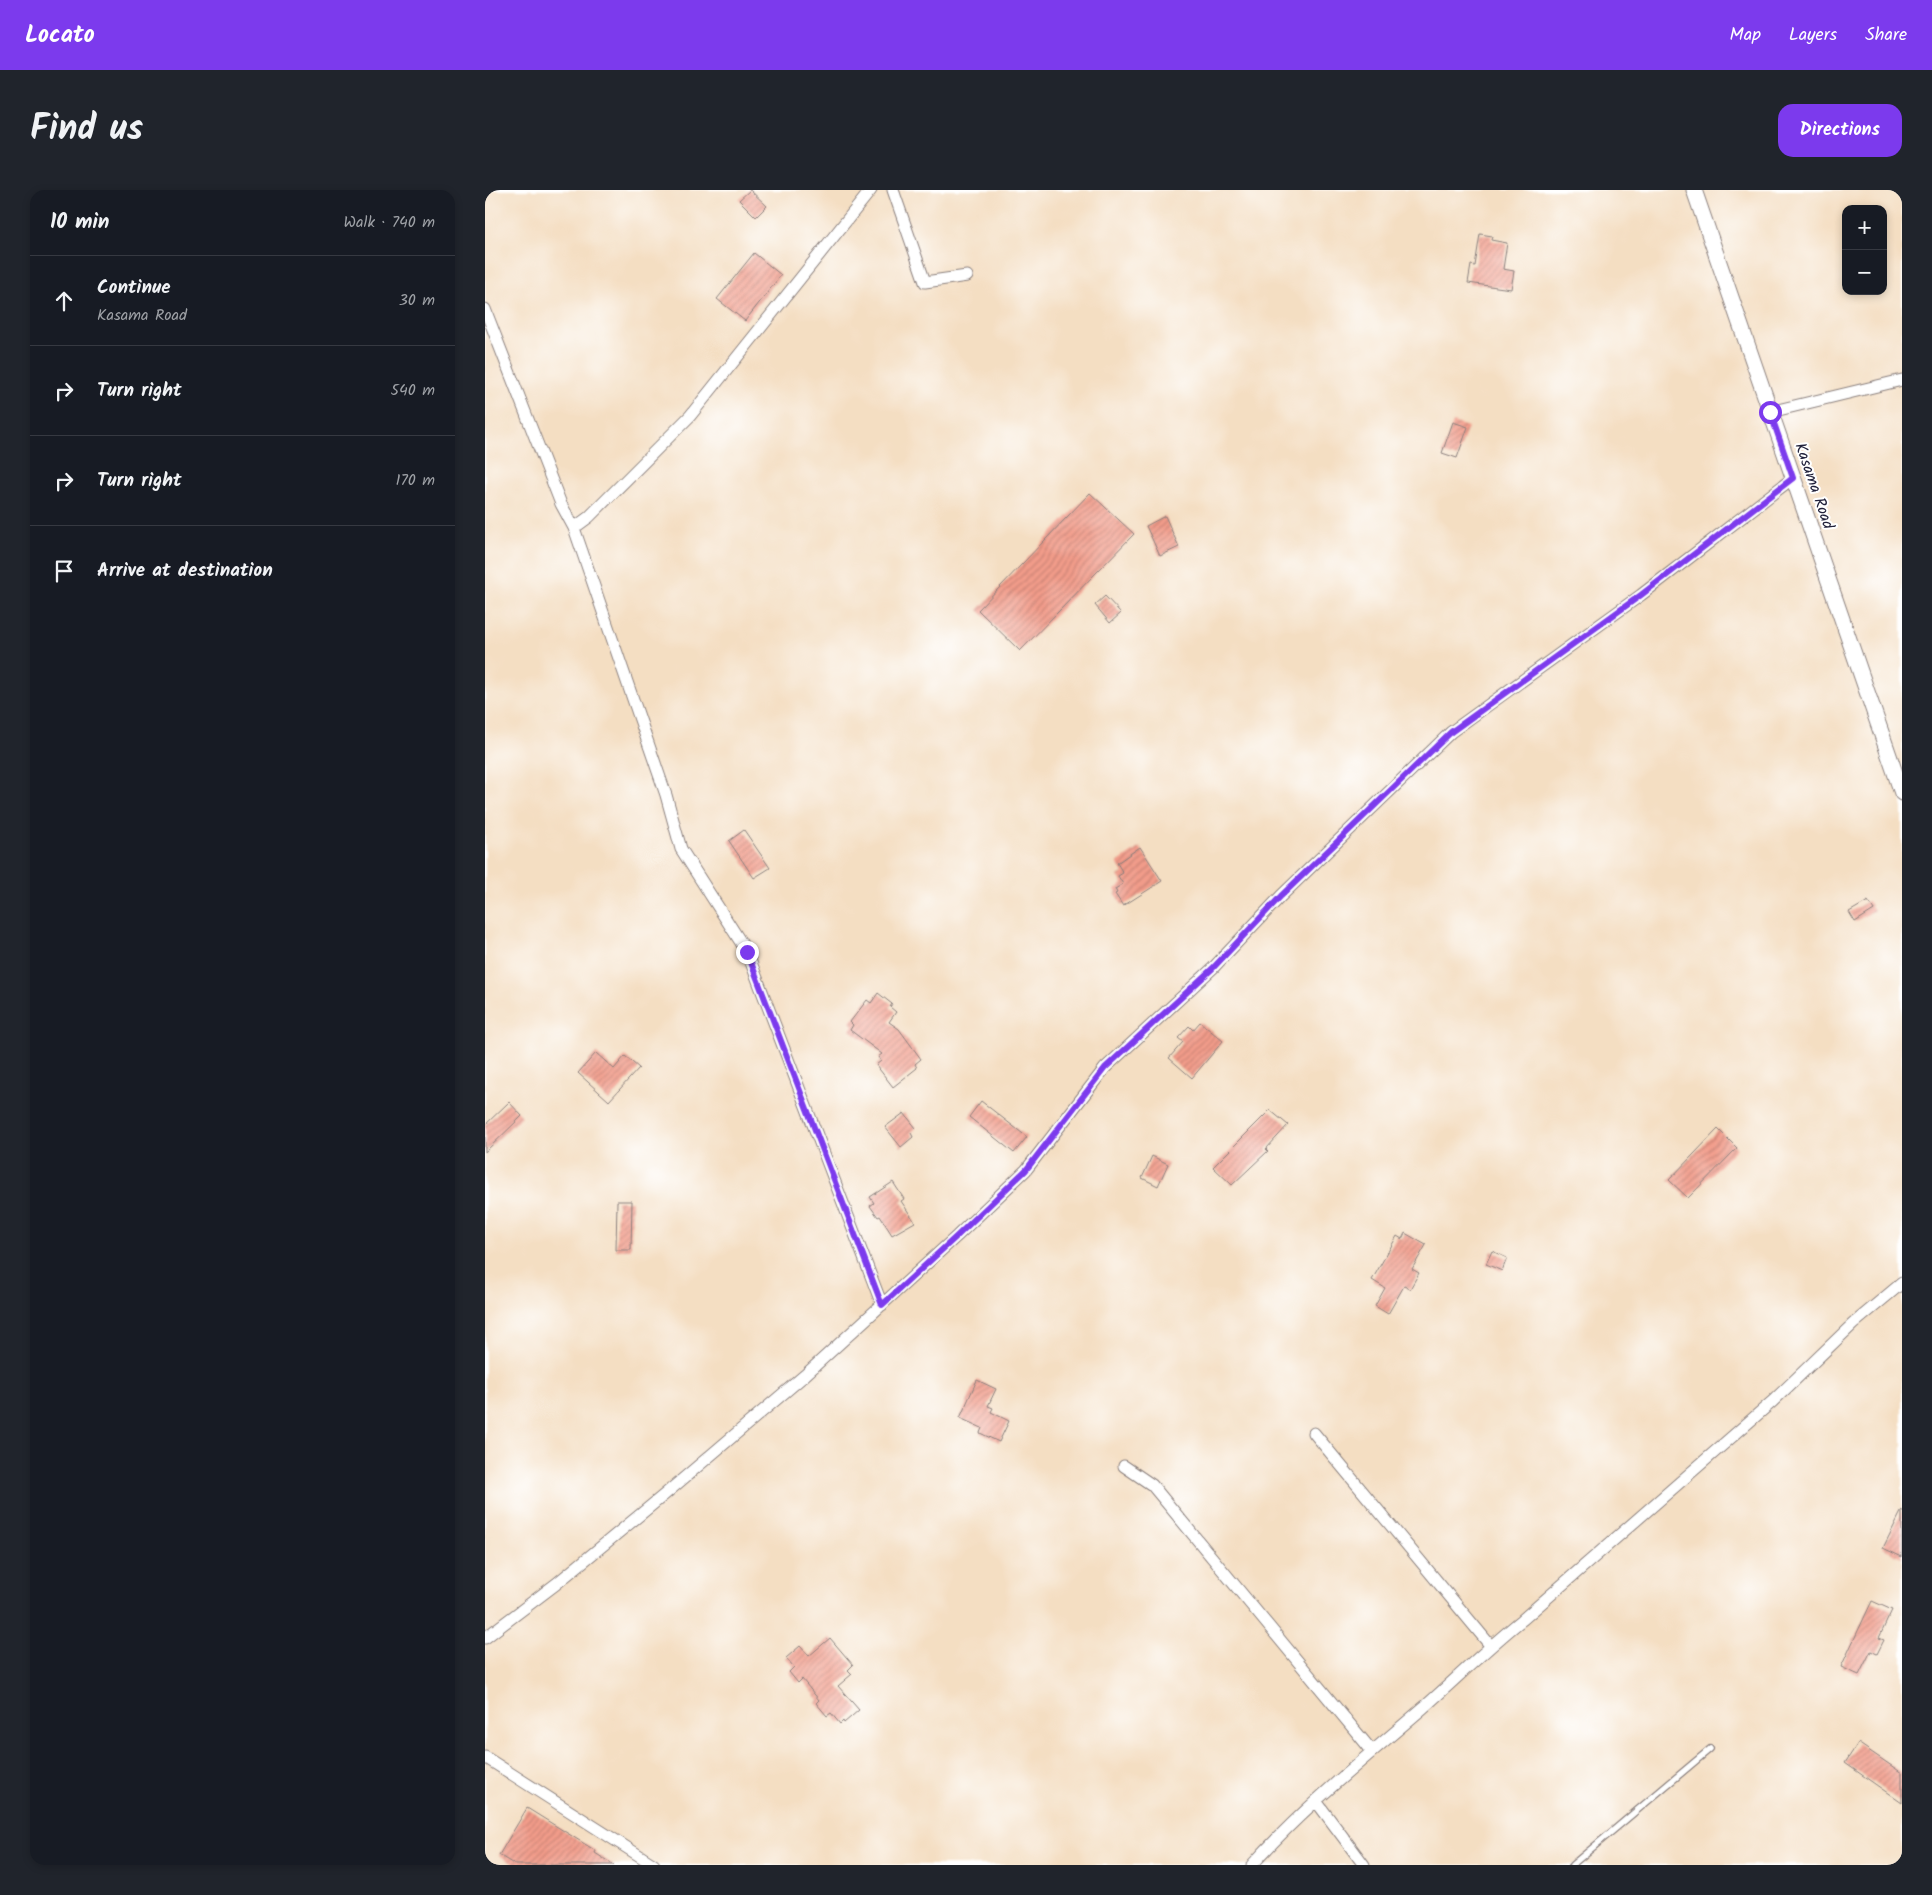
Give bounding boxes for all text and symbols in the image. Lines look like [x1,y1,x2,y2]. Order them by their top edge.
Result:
text: Locato [25,16,95,55]
text: Map [1730,21,1761,50]
text: Layers [1789,21,1837,50]
text: Share [1865,21,1907,50]
text: Find us [30,102,143,158]
button: Directions [1778,104,1902,157]
map controls [1842,205,1887,295]
button: + [1842,205,1887,250]
text: 10 min [50,206,110,239]
text: Walk · 740 m [344,210,435,235]
button: − [1842,250,1887,295]
text: Continue [97,273,170,303]
icon: ahead [50,287,78,315]
text: 30 m [399,288,435,313]
text: Kasama Road [97,303,187,328]
text: Turn right [97,376,182,406]
icon: right [50,377,78,405]
text: 540 m [390,378,435,403]
route start [1759,401,1782,424]
street label: Kasama Road [1788,439,1841,534]
text: Turn right [97,466,182,496]
icon: right [50,467,78,495]
text: 170 m [395,468,435,493]
text: Arrive at destination [97,556,273,586]
icon: arrive [50,557,78,585]
route end [736,941,759,964]

